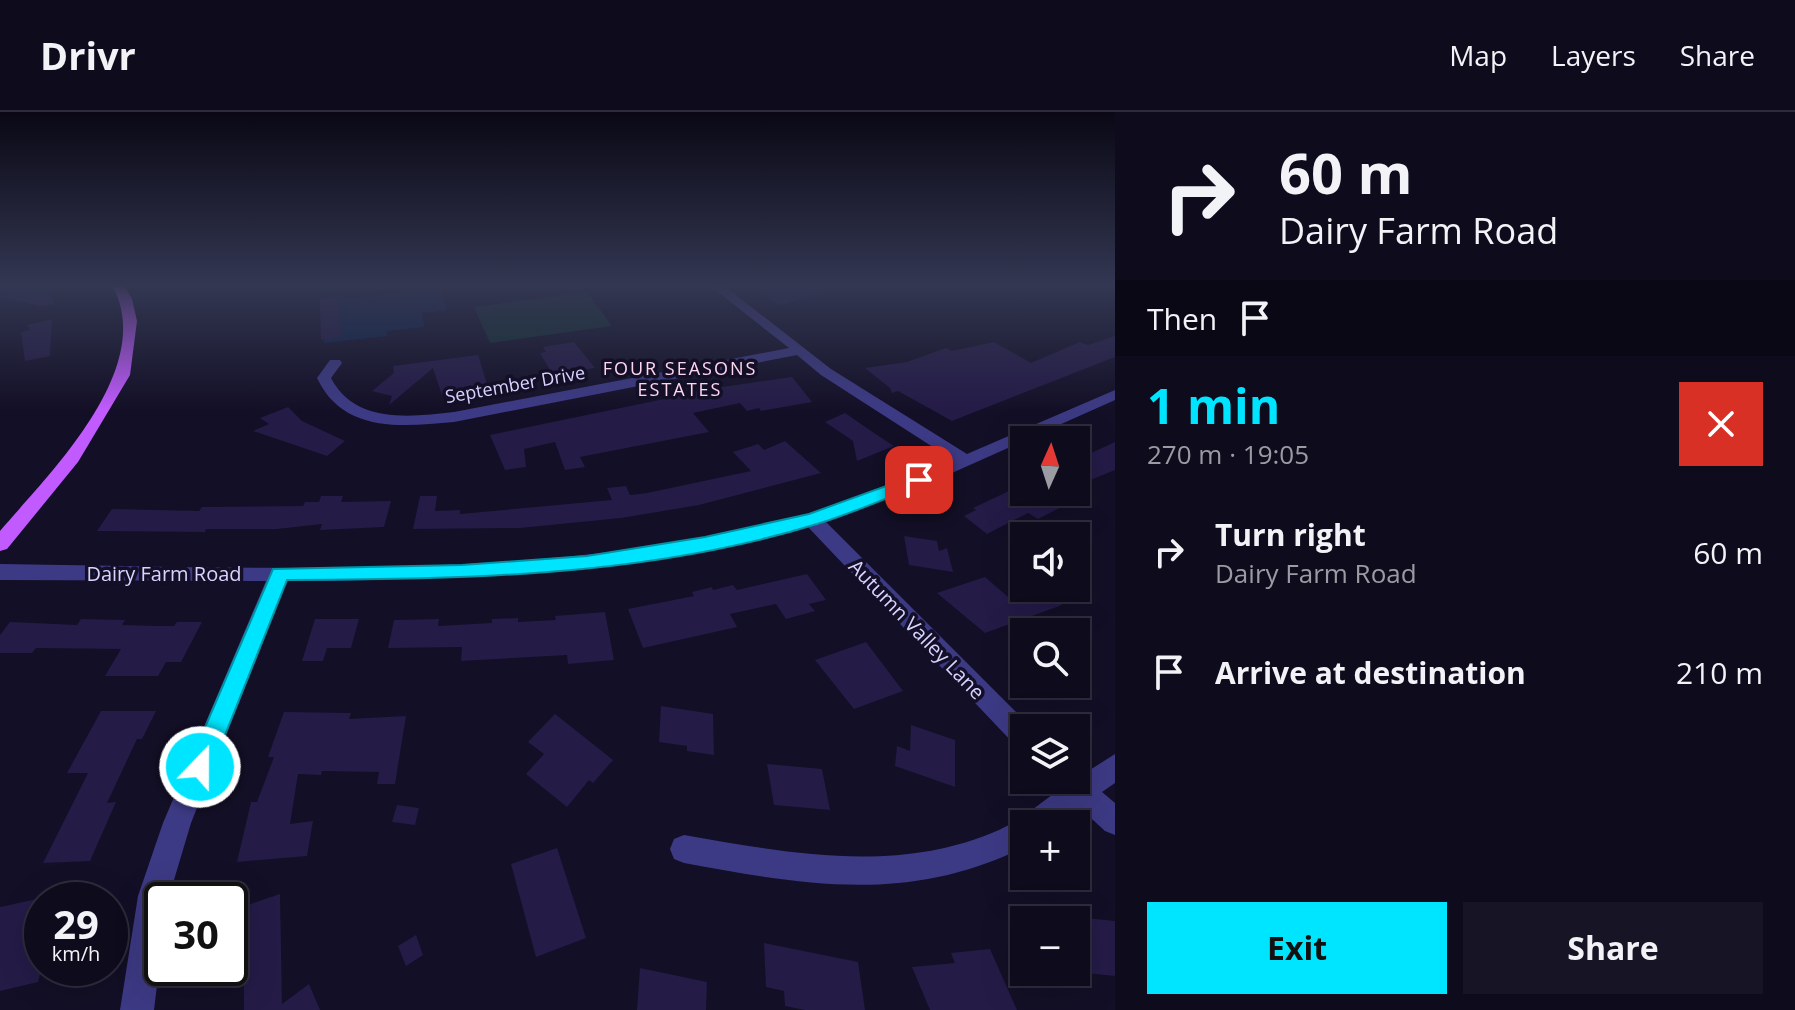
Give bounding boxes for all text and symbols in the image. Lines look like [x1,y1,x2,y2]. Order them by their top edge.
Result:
text: Drivr [40,29,136,81]
text: Map [1449,36,1507,74]
text: Layers [1551,36,1636,74]
text: Share [1680,36,1755,74]
text: 60 m [1279,134,1413,210]
icon: right [1147,144,1251,248]
text: Dairy Farm Road [1279,206,1558,255]
icon: arrive [1233,296,1277,340]
text: Then [1147,298,1217,339]
district label: FOUR SEASONS ESTATES [603,356,757,401]
street label: September Drive [443,360,587,408]
text: 1 min [1147,373,1280,438]
button: close [1679,382,1763,466]
north arrow [1010,426,1090,506]
map controls [1010,426,1090,986]
text: 270 m · 19:05 [1147,436,1309,472]
pin [885,446,953,514]
icon: arrive [897,458,941,502]
text: Turn right [1215,514,1366,555]
button: sound [1010,522,1090,602]
icon: right [1147,530,1191,574]
text: 60 m [1693,532,1763,573]
street label: Autumn Valley Lane [843,553,991,705]
text: Dairy Farm Road [1215,555,1417,591]
street label: Dairy Farm Road [86,560,242,587]
button: search [1010,618,1090,698]
icon: arrive [1147,650,1191,694]
text: Arrive at destination [1215,652,1526,693]
text: 210 m [1676,652,1763,693]
button: layers [1010,714,1090,794]
position arrow [158,725,242,809]
button: + [1010,810,1090,890]
speed limit sign: 30 [144,882,248,986]
text: 29 [53,896,99,951]
button: Exit [1147,902,1447,994]
button: Share [1463,902,1763,994]
button: − [1010,906,1090,986]
text: km/h [52,940,100,967]

